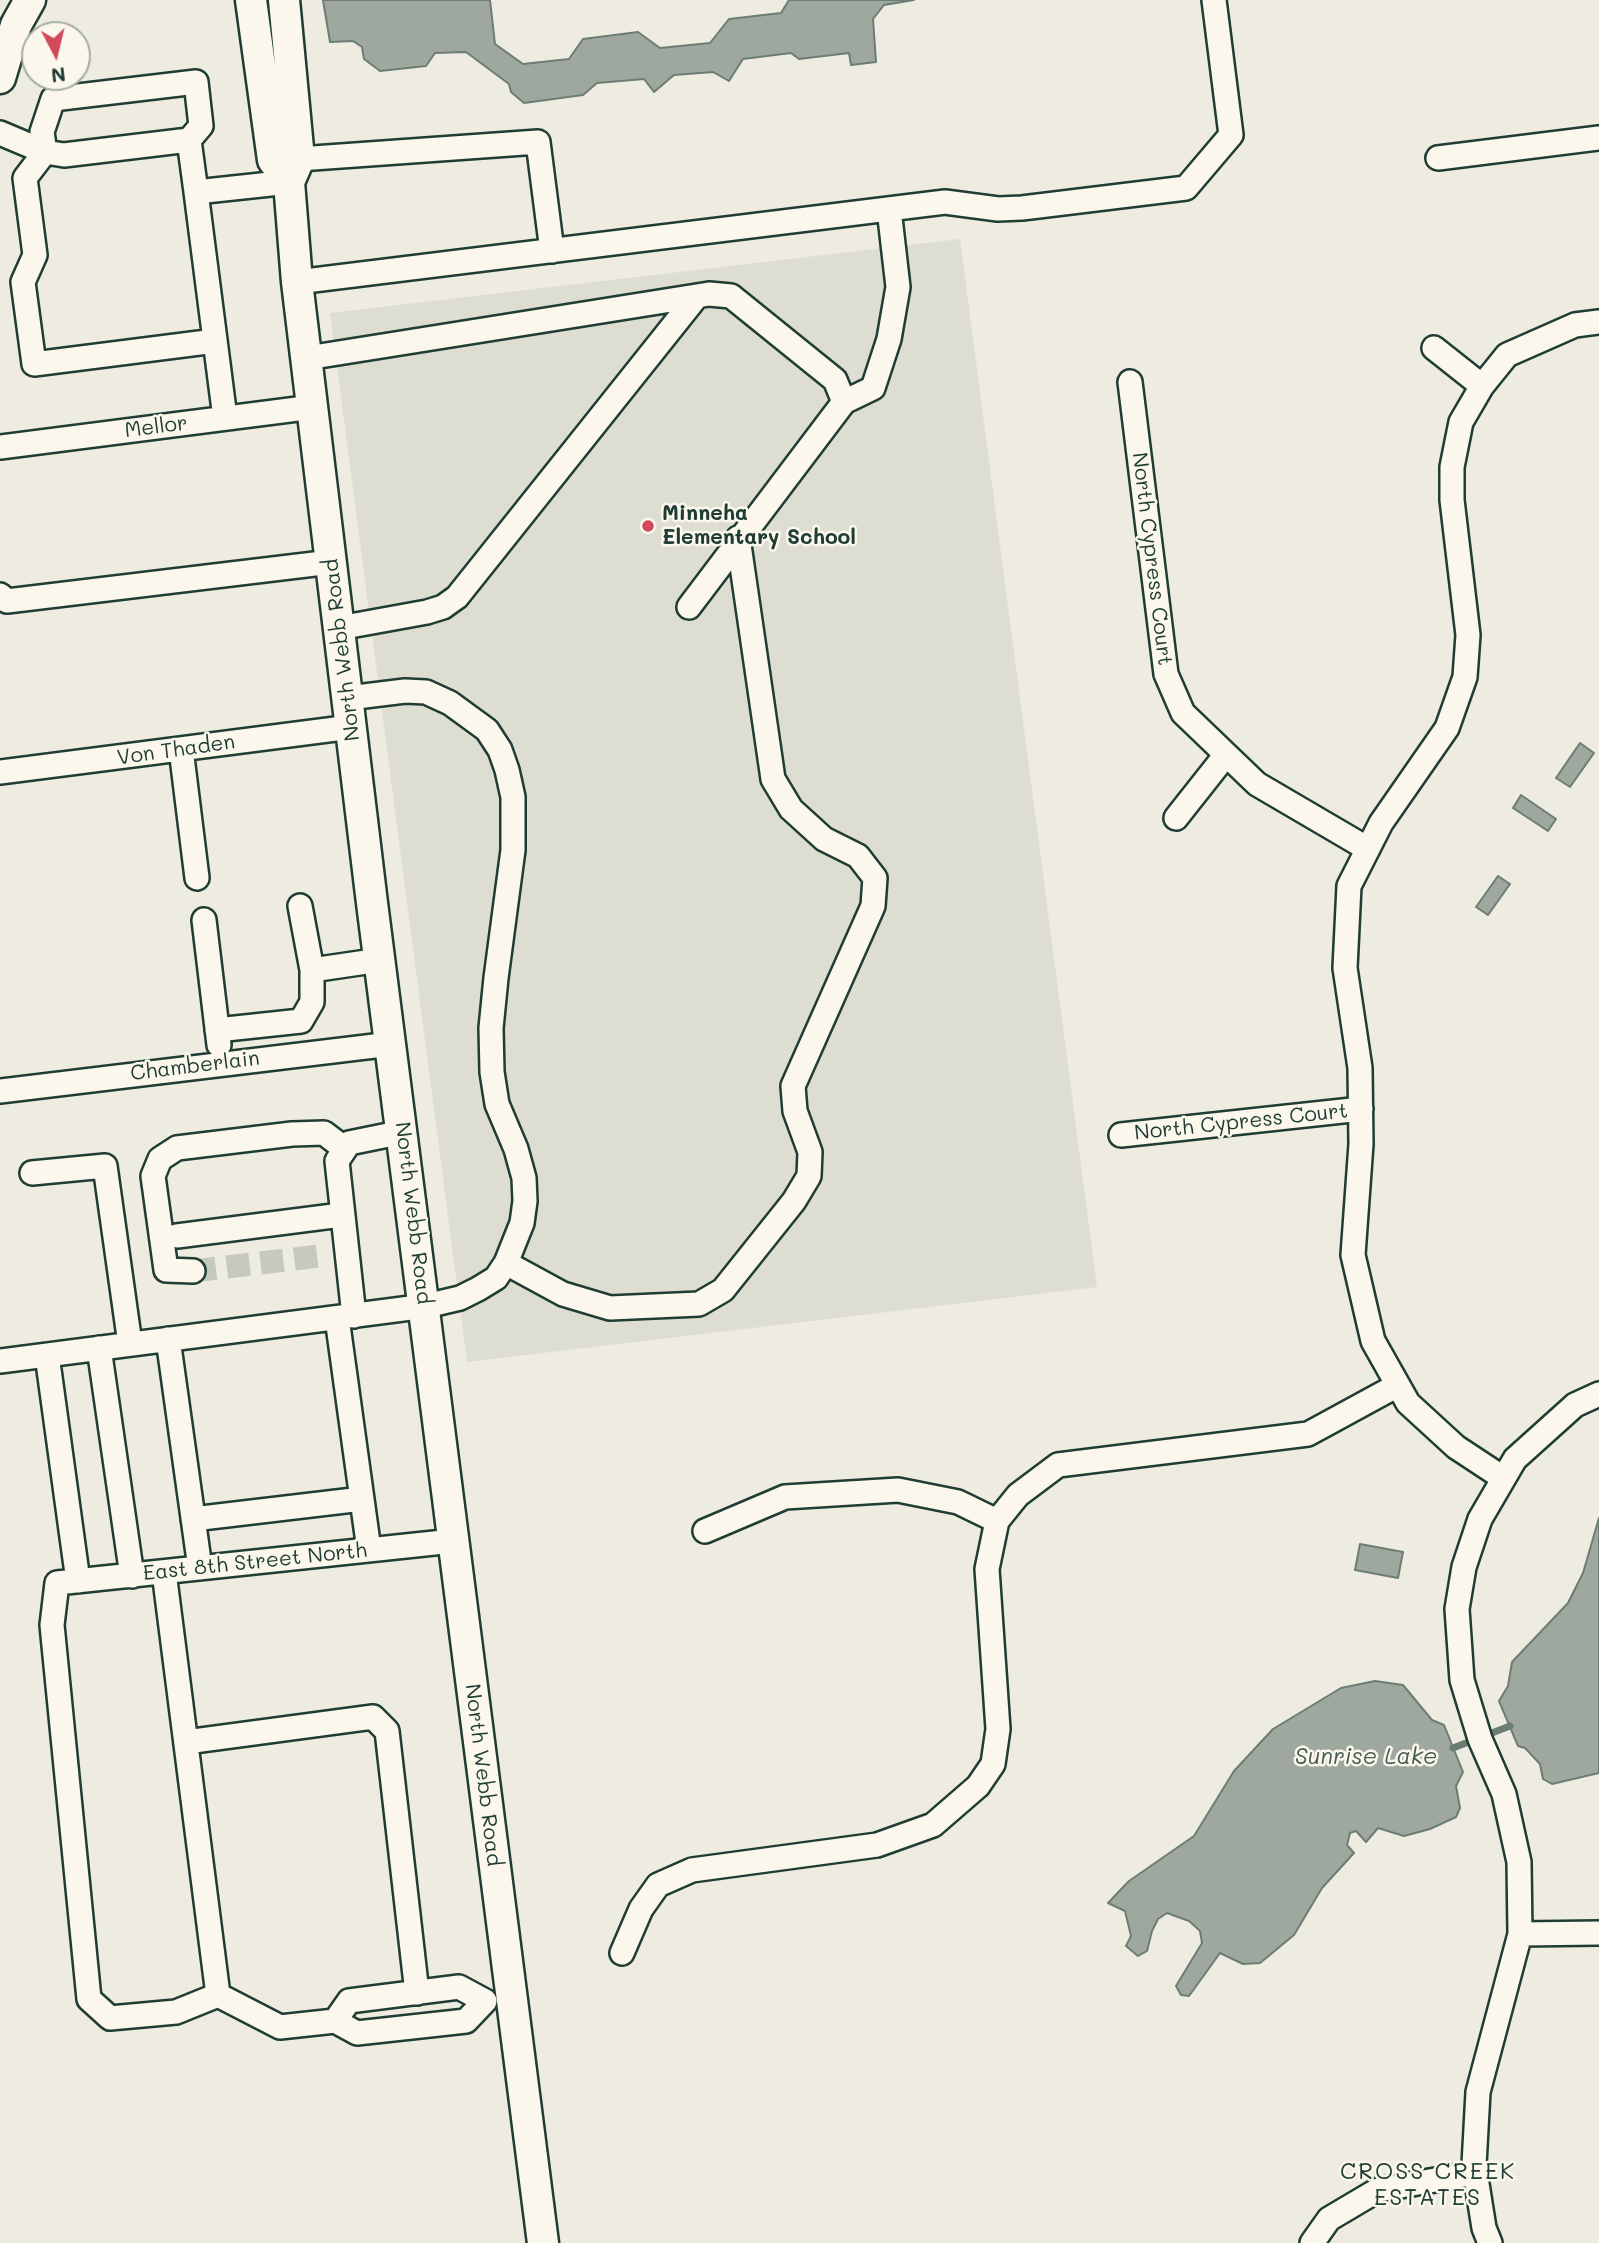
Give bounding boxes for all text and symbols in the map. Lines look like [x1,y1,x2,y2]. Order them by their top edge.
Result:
north arrow [21,21,91,91]
text: N [50,62,67,89]
street label: Mellor [123,411,189,443]
street label: North Cypress Court [1126,451,1178,667]
place label: Minneha Elementary School [662,501,856,551]
marker: Minneha Elementary School [640,518,656,534]
street label: North Webb Road [318,557,366,743]
street label: Von Thaden [115,729,237,771]
street label: Chamberlain [129,1046,261,1086]
street label: North Cypress Court [1133,1098,1349,1146]
street label: North Webb Road [389,1120,437,1306]
street label: East 8th Street North [142,1538,368,1586]
street label: North Webb Road [459,1682,507,1868]
water label: Sunrise Lake [1295,1743,1437,1771]
district label: CROSS CREEK ESTATES [1341,2158,1515,2212]

